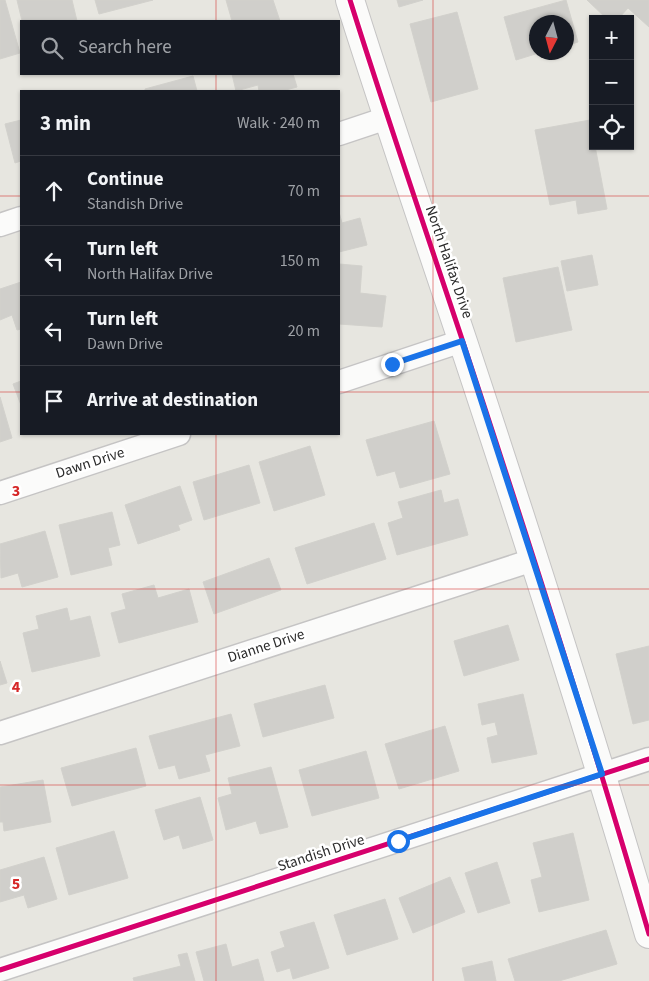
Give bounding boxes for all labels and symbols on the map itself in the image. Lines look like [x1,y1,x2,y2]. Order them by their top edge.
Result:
north arrow [529,15,574,60]
street label: North Halifax Drive [420,203,478,321]
route end [381,353,404,376]
street label: Dawn Drive [53,442,127,484]
text: 3 [12,480,20,502]
street label: Dianne Drive [225,624,307,668]
text: 4 [12,676,21,698]
street label: Standish Drive [275,829,367,877]
route start [387,830,410,853]
text: 5 [12,873,20,895]

